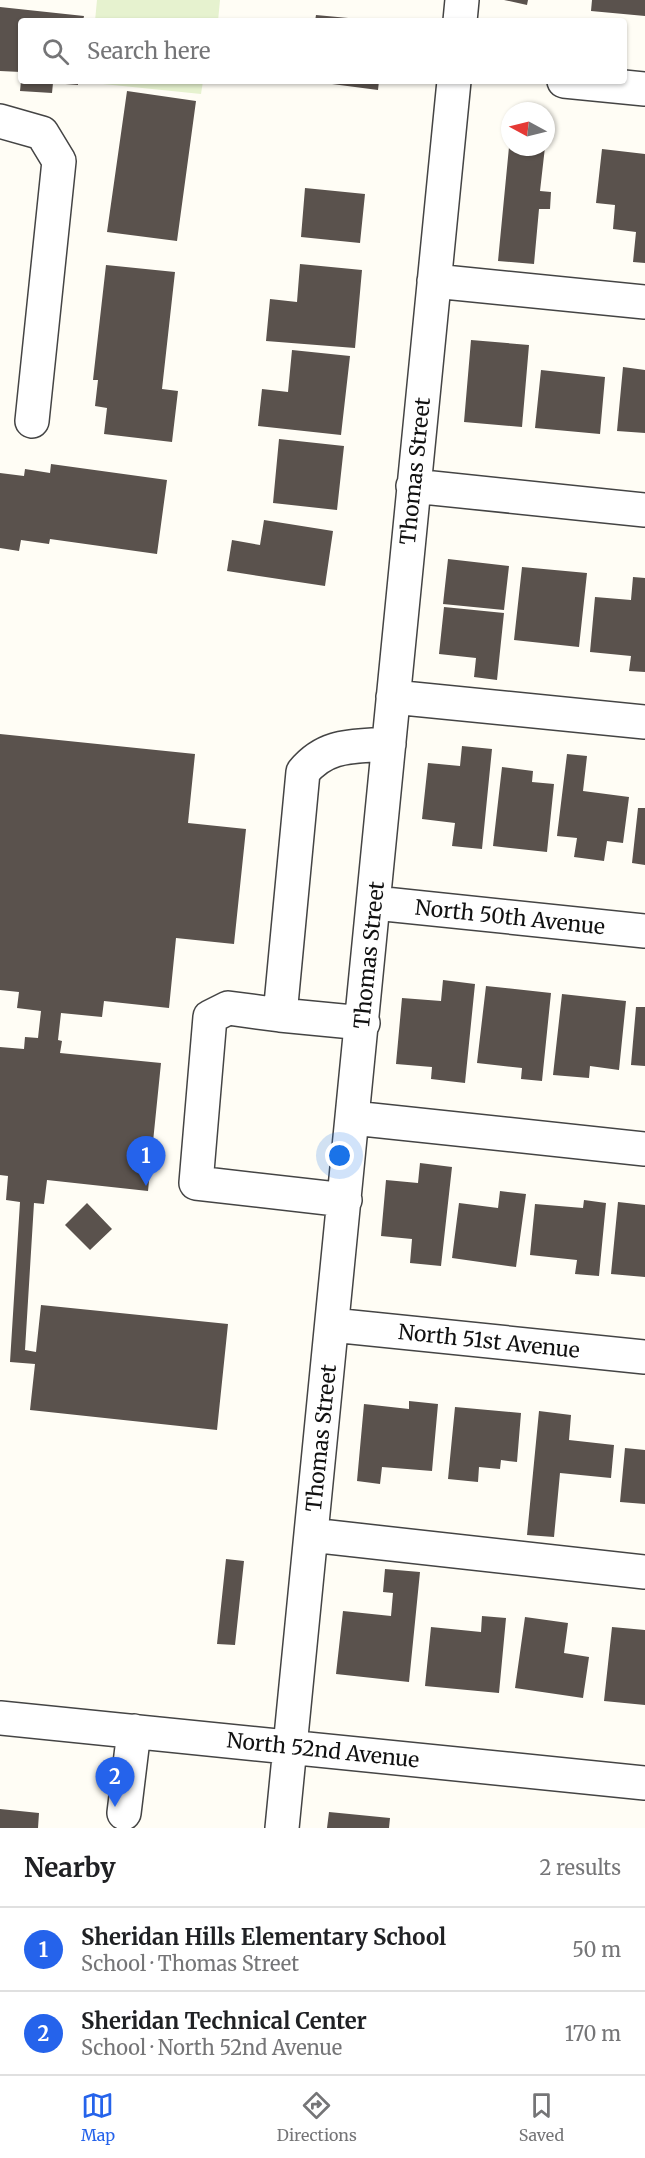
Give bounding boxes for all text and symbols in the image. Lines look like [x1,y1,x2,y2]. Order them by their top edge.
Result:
search box [18,18,627,84]
icon: search [39,35,72,68]
text: Search here [87,37,210,65]
north arrow [501,102,555,156]
street label: Thomas Street [394,396,436,546]
street label: Thomas Street [348,880,390,1030]
street label: North 50th Avenue [414,894,606,940]
pin: 1 [126,1136,166,1186]
your location [325,1141,354,1170]
street label: North 51st Avenue [397,1318,581,1364]
street label: Thomas Street [300,1363,342,1513]
street label: North 52nd Avenue [225,1726,421,1774]
pin: 2 [96,1758,134,1807]
text: Nearby [24,1851,116,1884]
text: 2 results [539,1855,621,1880]
text: Sheridan Hills Elementary School [81,1923,446,1951]
text: 1 [39,1937,48,1962]
text: 50 m [572,1937,621,1962]
text: School · Thomas Street [81,1951,299,1976]
text: Sheridan Technical Center [81,2007,367,2035]
text: 2 [38,2021,49,2046]
text: 170 m [565,2021,621,2046]
text: School · North 52nd Avenue [81,2035,342,2060]
tab: Map [81,2089,115,2145]
tab: Directions [277,2089,357,2145]
tab: Saved [519,2089,564,2145]

